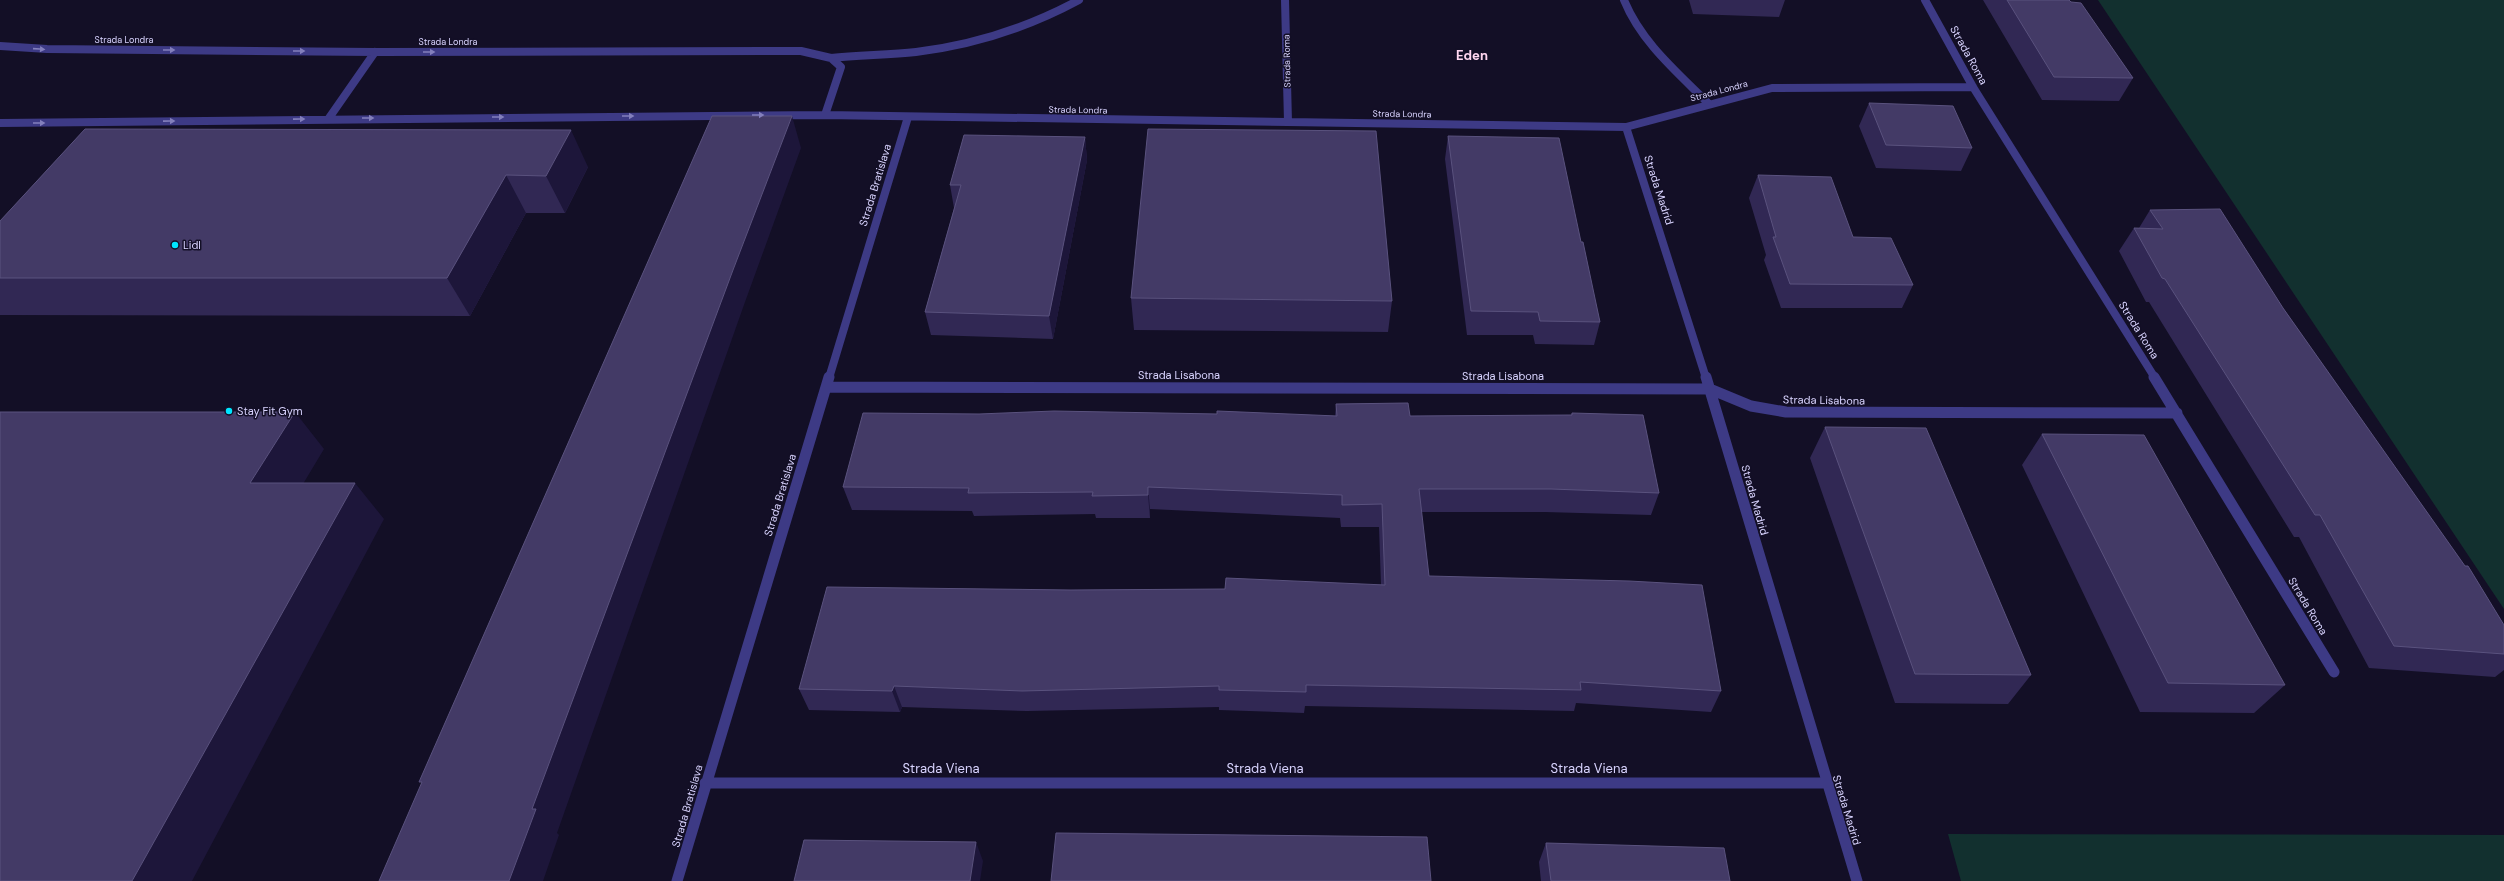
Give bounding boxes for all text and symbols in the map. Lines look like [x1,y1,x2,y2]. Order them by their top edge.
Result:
street label: Strada Roma [1947,23,1991,87]
street label: Strada Londra [95,34,154,46]
street label: Strada Roma [1281,34,1293,88]
street label: Strada Londra [419,36,478,48]
one-way arrow [33,45,45,52]
one-way arrow [163,47,176,53]
district label: Eden [1456,47,1488,64]
one-way arrow [293,48,305,55]
one-way arrow [423,49,436,55]
street label: Strada Londra [1689,78,1749,104]
street label: Strada Londra [1048,103,1108,117]
street label: Strada Londra [1372,107,1432,121]
one-way arrow [752,112,765,118]
one-way arrow [622,113,635,119]
one-way arrow [492,114,505,120]
one-way arrow [362,115,375,121]
one-way arrow [293,116,306,122]
one-way arrow [163,118,176,124]
one-way arrow [33,120,46,126]
street label: Strada Bratislava [856,142,894,228]
street label: Strada Madrid [1641,153,1677,227]
place label: Lidl [183,238,201,252]
marker: Lidl [170,240,180,250]
street label: Strada Roma [2116,299,2162,361]
street label: Strada Lisabona [1138,368,1220,382]
street label: Strada Lisabona [1462,369,1544,383]
street label: Strada Lisabona [1783,392,1865,408]
place label: Stay Fit Gym [237,404,303,418]
marker: Stay Fit Gym [224,406,234,416]
street label: Strada Bratislava [761,452,799,538]
street label: Strada Madrid [1738,463,1772,537]
street label: Strada Roma [2285,575,2331,637]
street label: Strada Viena [903,760,979,777]
street label: Strada Viena [1227,760,1303,777]
street label: Strada Viena [1551,760,1627,777]
street label: Strada Bratislava [669,763,705,849]
street label: Strada Madrid [1830,773,1864,847]

